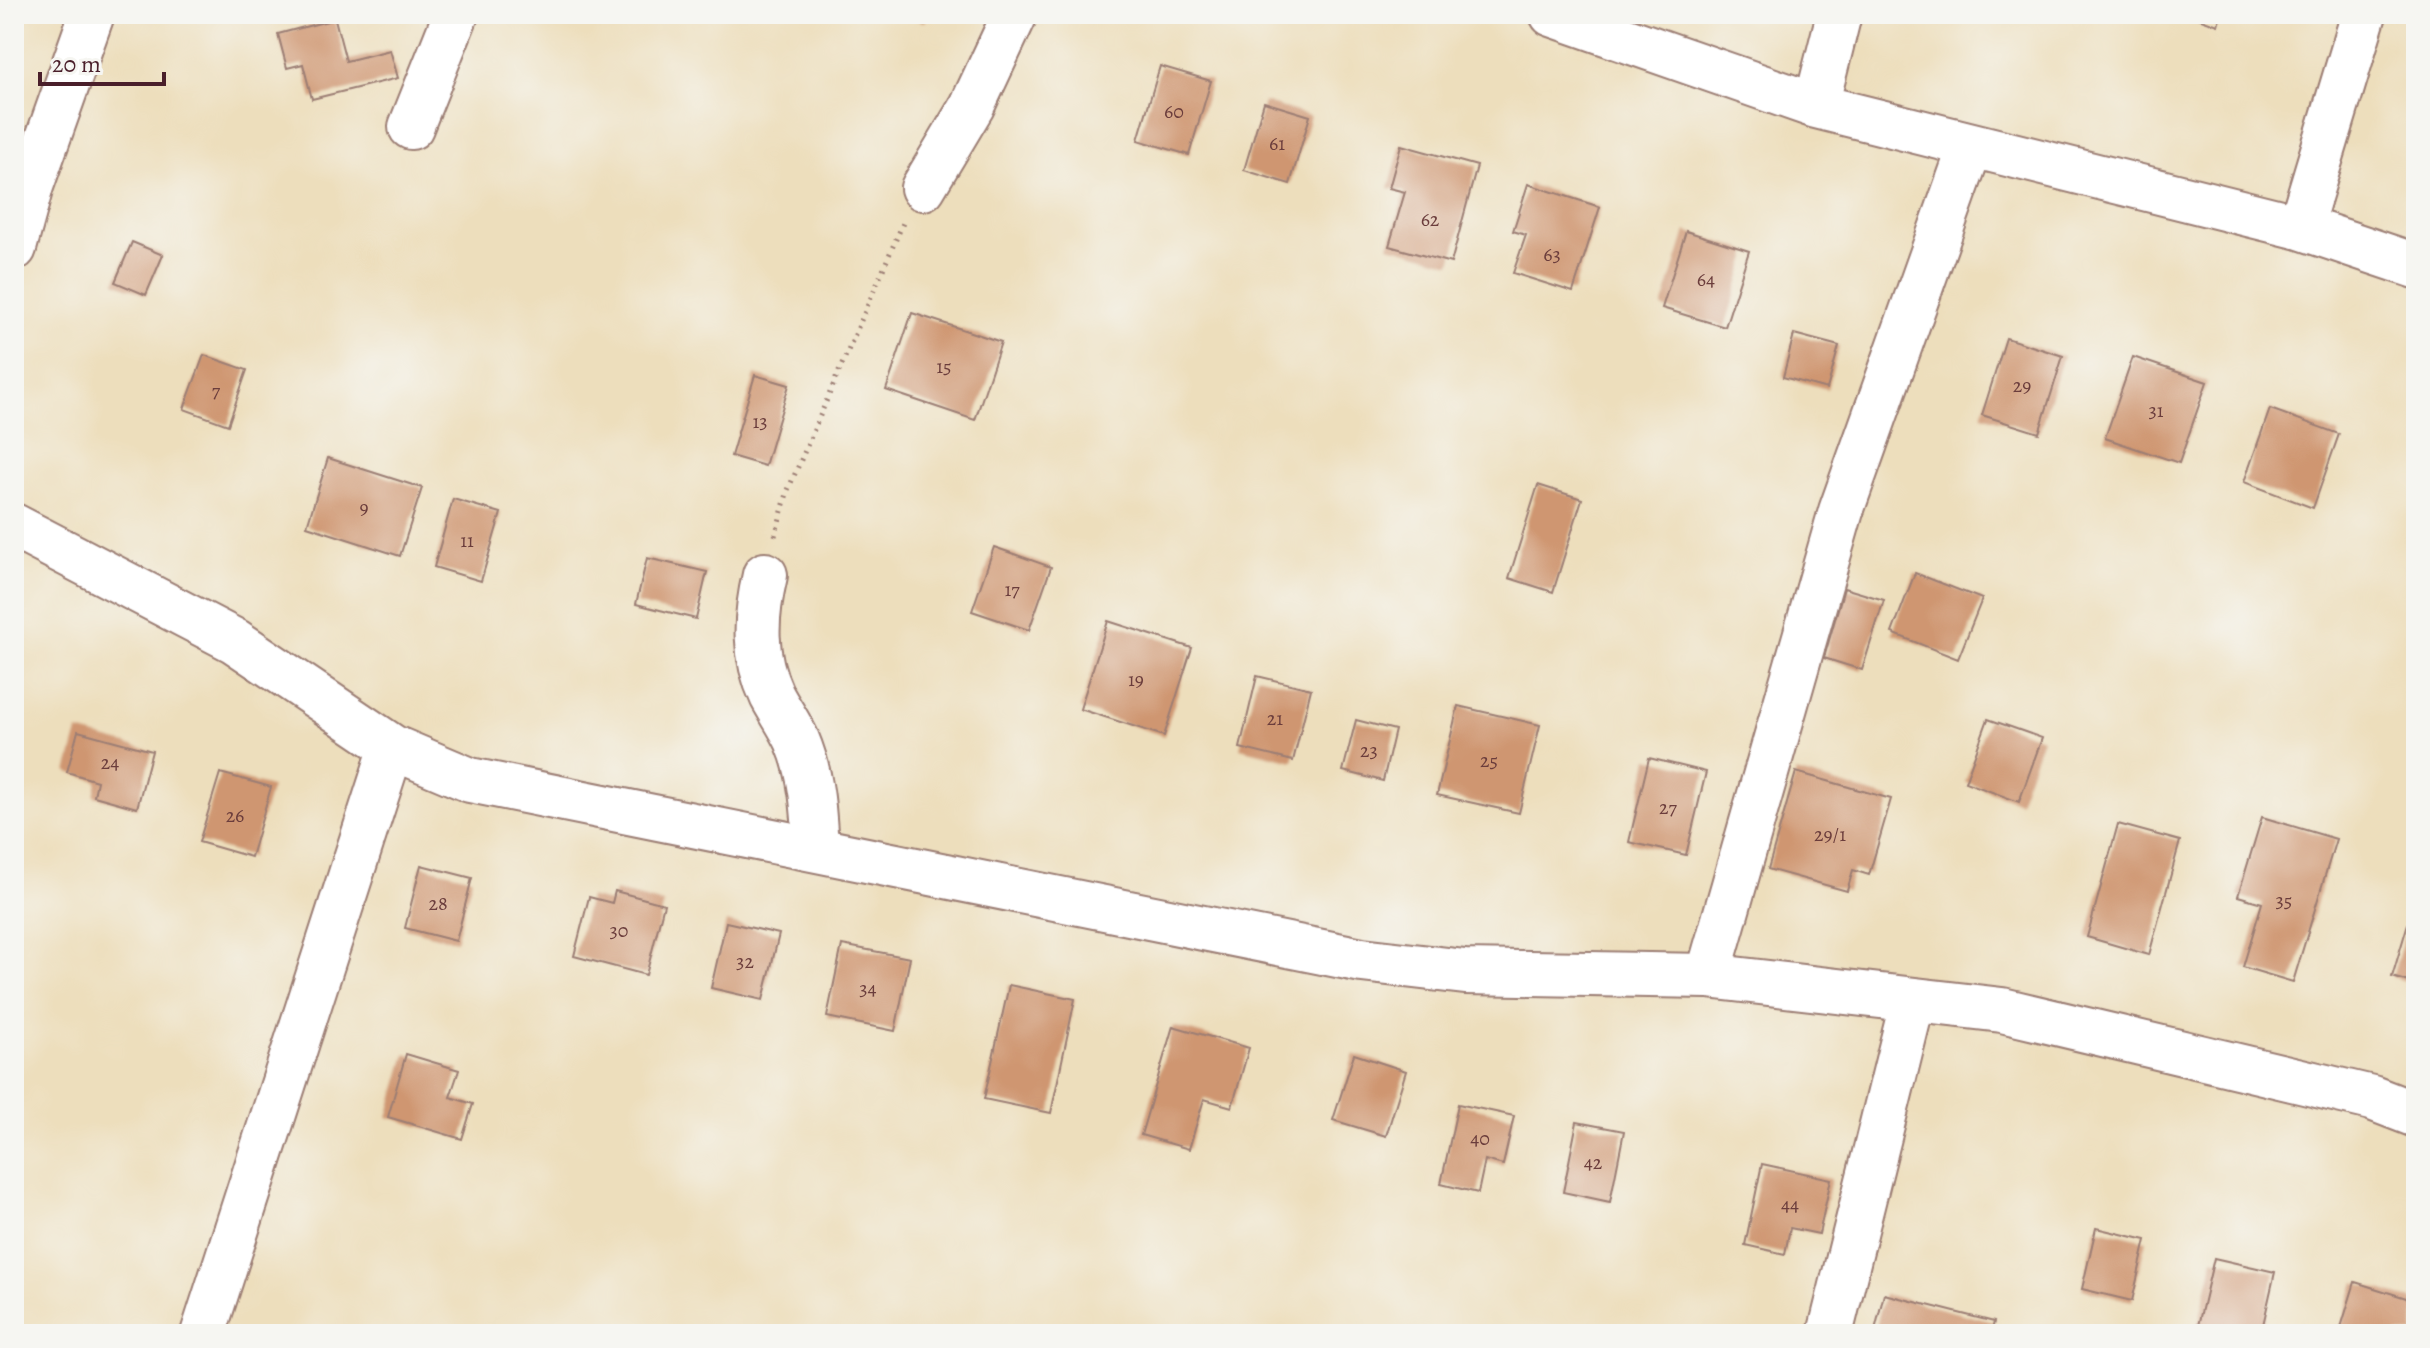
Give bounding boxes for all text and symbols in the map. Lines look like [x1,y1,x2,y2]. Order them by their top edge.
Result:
scale bar [40,36,164,86]
text: 20 m [52,48,101,80]
house number: 60 [1164,98,1184,125]
house number: 61 [1269,130,1285,157]
house number: 62 [1421,206,1440,233]
house number: 63 [1543,241,1561,268]
house number: 64 [1697,266,1715,293]
house number: 15 [936,353,952,380]
house number: 29 [2013,372,2031,399]
house number: 7 [212,377,221,404]
house number: 31 [2148,397,2164,424]
house number: 13 [752,408,768,435]
house number: 9 [359,494,369,521]
house number: 11 [460,527,474,554]
house number: 17 [1004,576,1020,603]
house number: 19 [1128,666,1144,693]
house number: 21 [1267,705,1283,732]
house number: 23 [1360,737,1378,764]
house number: 25 [1480,747,1498,774]
house number: 24 [101,749,119,776]
house number: 27 [1659,794,1678,821]
house number: 26 [226,802,244,829]
house number: 29/1 [1814,821,1846,848]
house number: 35 [2276,887,2292,914]
house number: 28 [428,890,448,917]
house number: 30 [610,917,628,944]
house number: 32 [736,948,754,975]
house number: 34 [859,975,877,1002]
house number: 40 [1470,1125,1490,1152]
house number: 42 [1584,1149,1603,1176]
house number: 44 [1781,1191,1799,1218]

